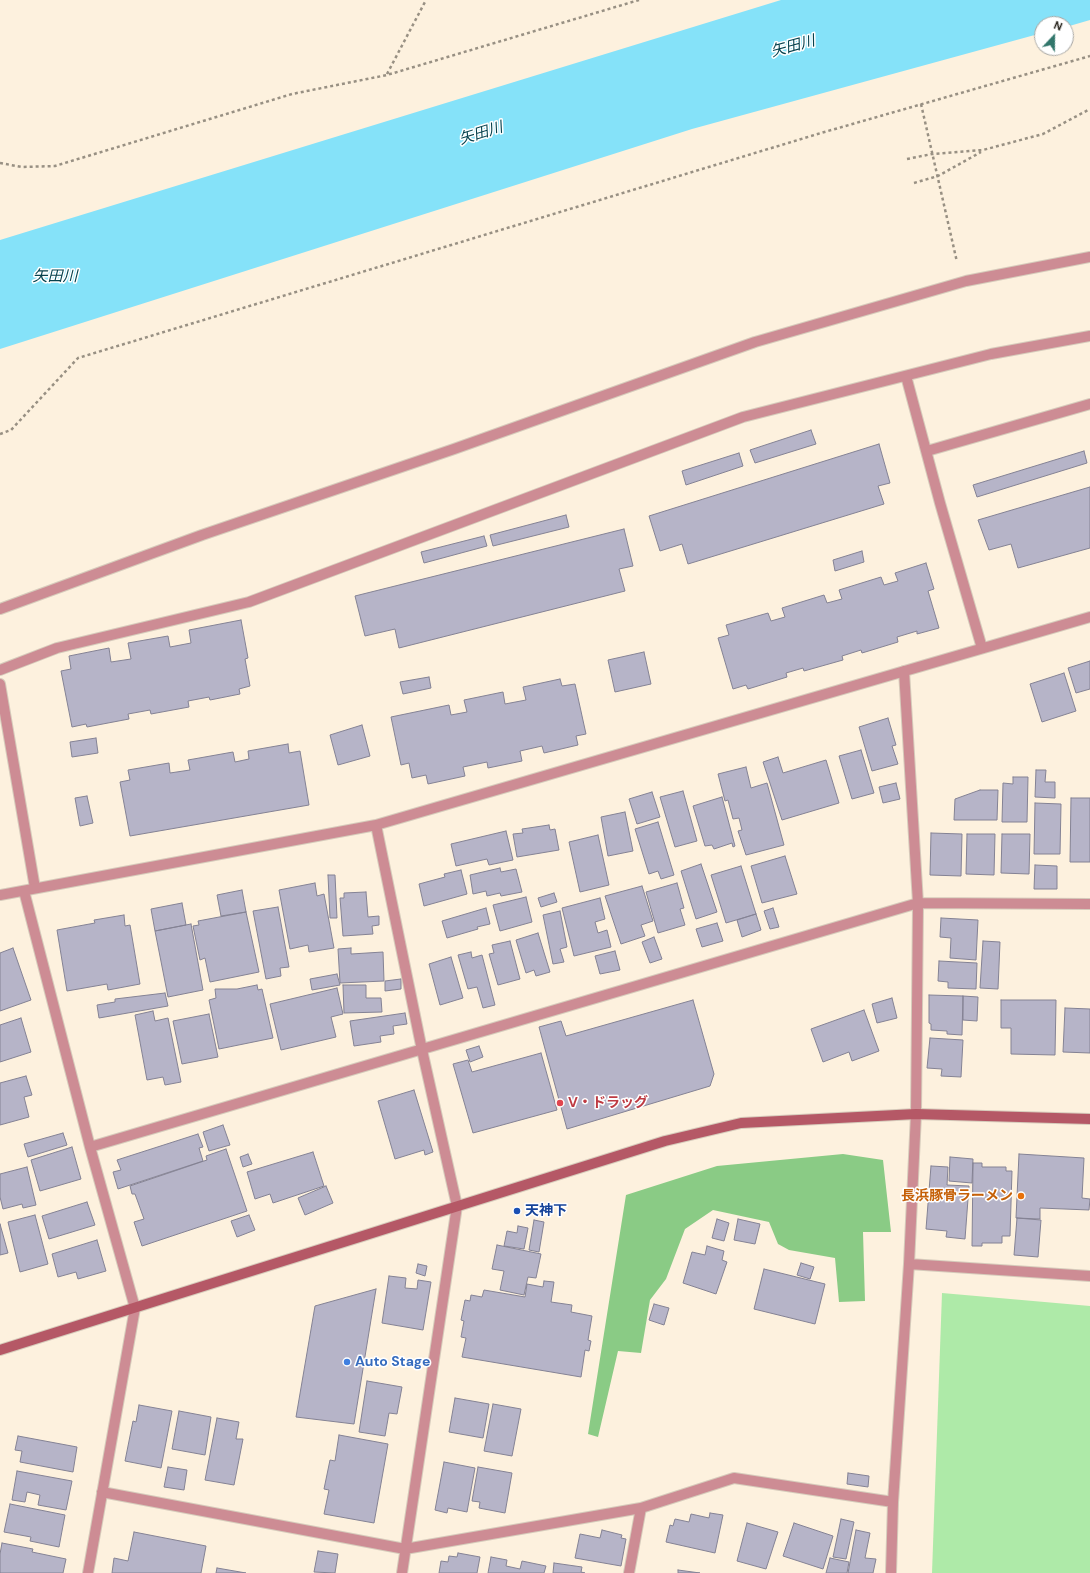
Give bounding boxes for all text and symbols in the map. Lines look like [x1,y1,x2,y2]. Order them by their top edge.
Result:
north arrow [1034,16,1074,56]
text: N [1052,18,1064,34]
water label: 矢田川 [769,32,817,62]
water label: 矢田川 [457,119,505,149]
water label: 矢田川 [33,268,77,286]
place label: V・ドラッグ [568,1095,648,1111]
marker: V・ドラッグ [555,1098,565,1108]
place label: 長浜豚骨ラーメン [901,1188,1013,1204]
marker: 長浜豚骨ラーメン [1016,1191,1026,1201]
place label: 天神下 [525,1203,567,1219]
marker: 天神下 [512,1206,522,1216]
place label: Auto Stage [355,1354,430,1370]
marker: Auto Stage [342,1357,352,1367]

